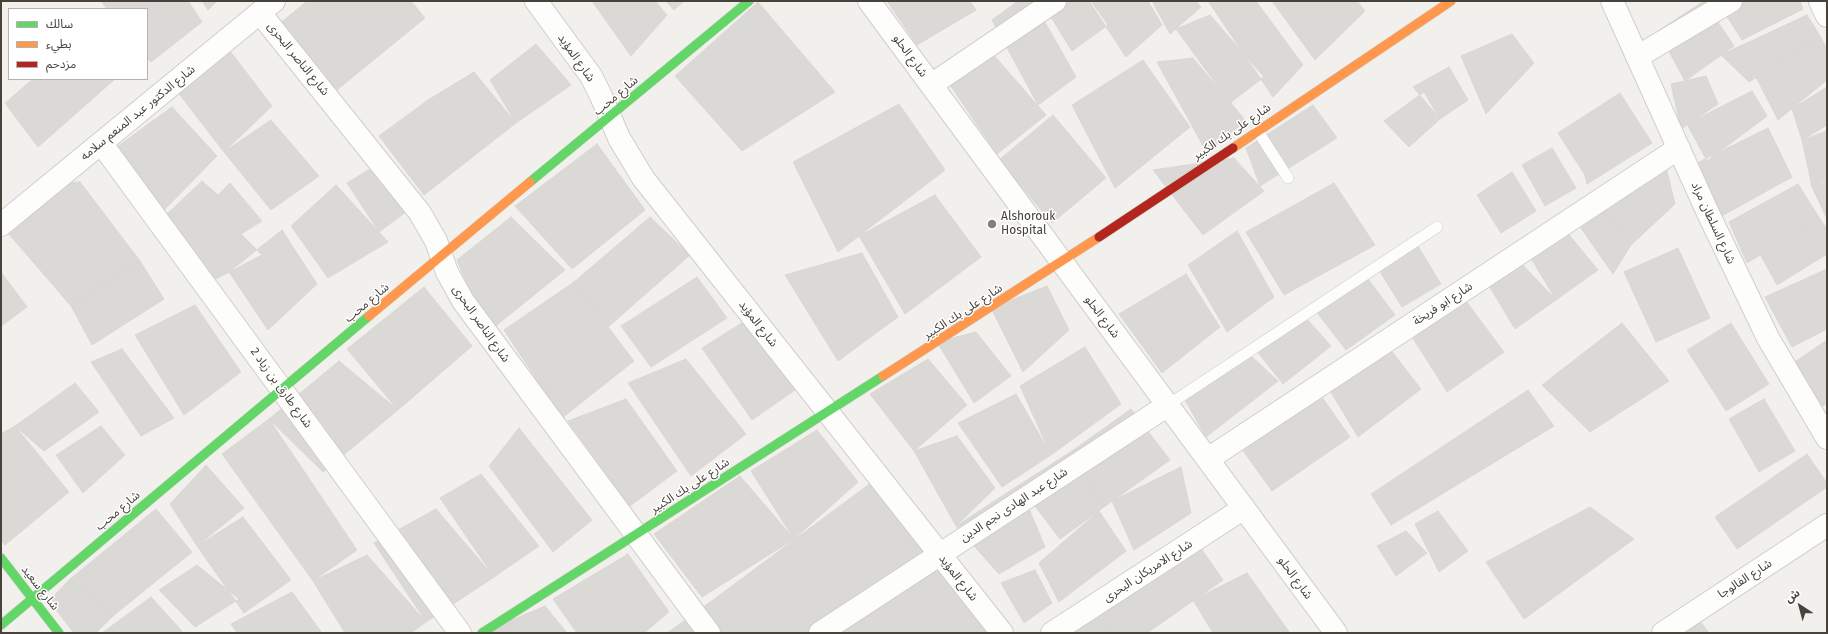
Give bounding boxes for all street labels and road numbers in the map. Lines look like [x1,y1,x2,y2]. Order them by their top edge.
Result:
street label: شارع الناصر البحرى [264,19,332,99]
street label: شارع المؤيد [554,31,598,85]
street label: شارع الحلو [890,32,930,80]
street label: شارع الدكتور عبد المنعم سلامه [78,62,198,164]
street label: شارع محب [591,73,641,119]
street label: شارع على بك الكبير [1190,101,1274,163]
street label: شارع السلطان مراد [1688,180,1738,266]
street label: شارع ابو فريخة [1410,279,1476,329]
street label: شارع محب [342,280,392,326]
street label: شارع على بك الكبير [921,281,1005,343]
street label: شارع الناصر البحرى [449,283,513,365]
street label: شارع الحلو [1081,293,1123,341]
street label: شارع المؤيد [735,298,781,350]
street label: شارع طارق بن زياد 2 [247,345,315,431]
street label: شارع على بك الكبير [648,455,732,517]
street label: شارع عبد الهادى نجم الدين [958,465,1070,545]
street label: شارع محب [93,488,143,534]
street label: شارع الامريكان البحرى [1101,537,1195,605]
street label: شارع المؤيد [935,552,981,604]
street label: شارع الحلو [1275,554,1315,602]
street label: شارع الفالوجا [1715,556,1775,602]
street label: شارع سعيد [18,563,62,613]

